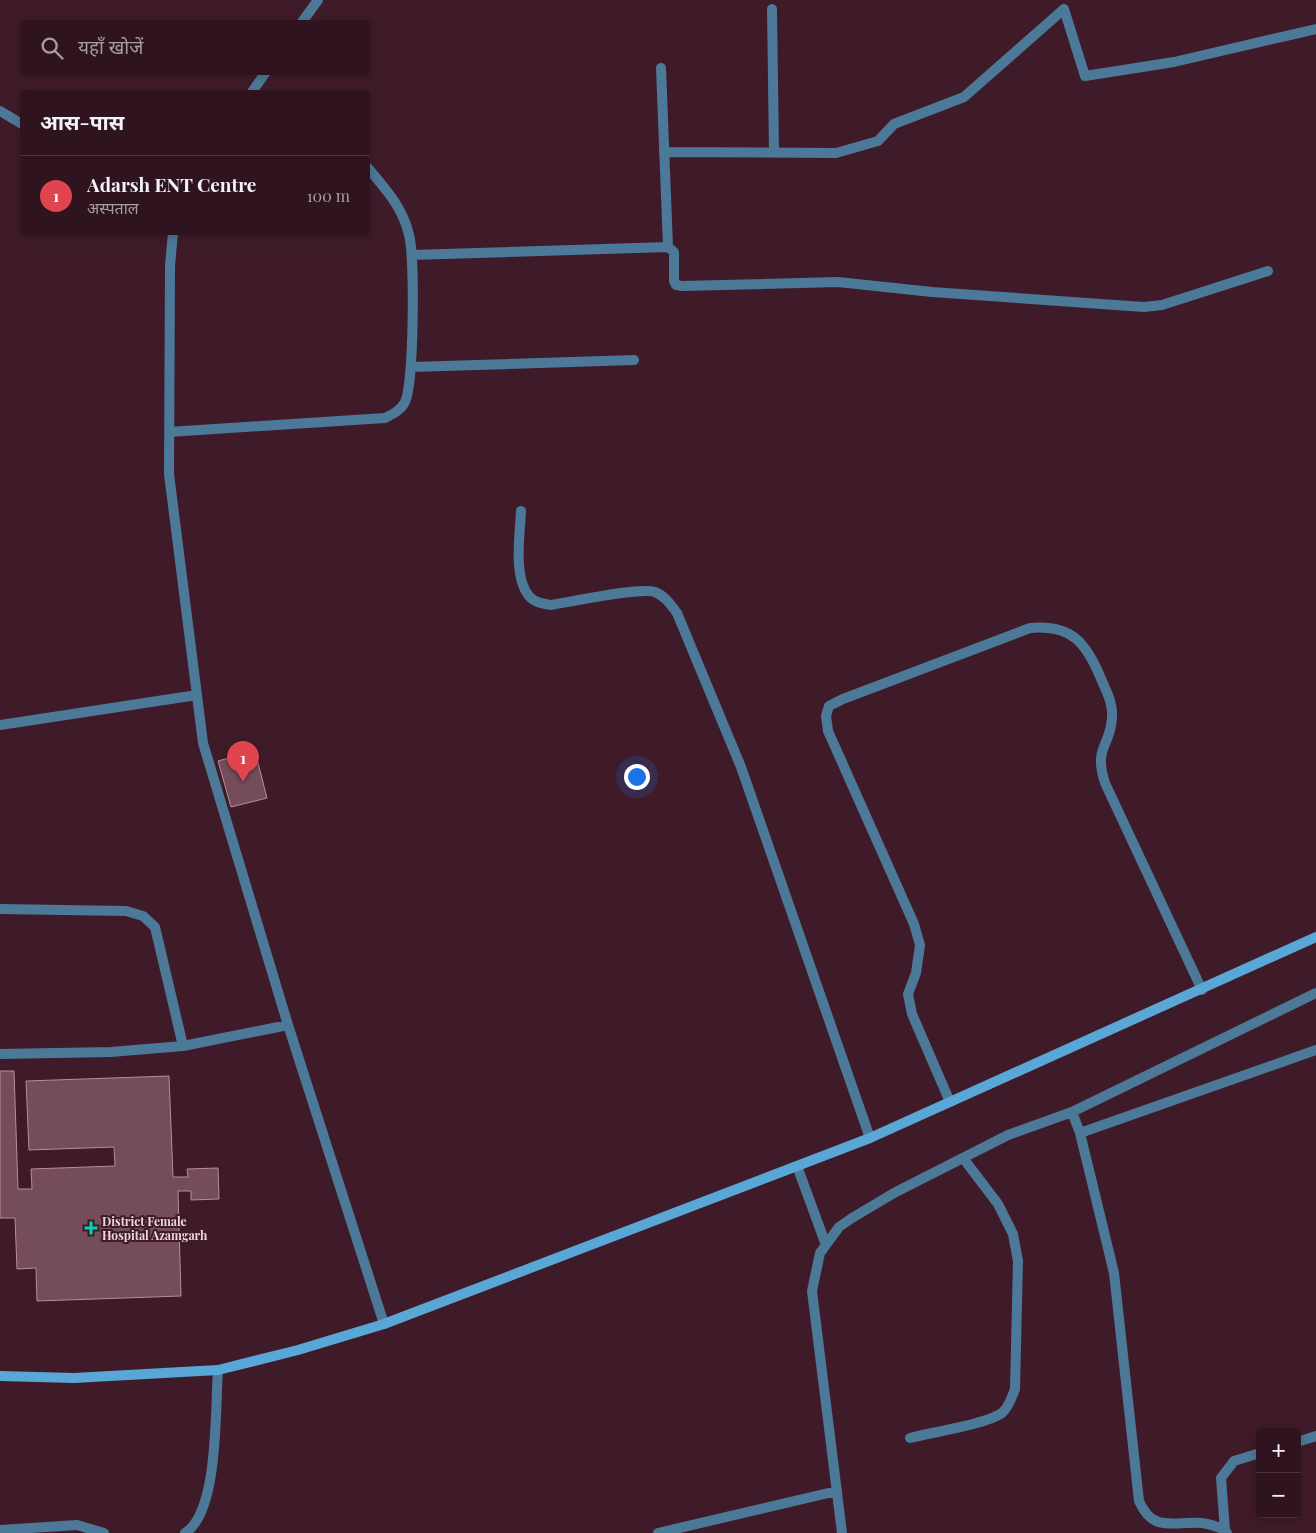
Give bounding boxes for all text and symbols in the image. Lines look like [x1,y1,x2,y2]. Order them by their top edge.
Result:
search box [20,20,370,75]
text: यहाँ खोजें [78,33,143,59]
icon: search [38,34,66,62]
text: आस-पास [40,107,124,135]
text: Adarsh ENT Centre [87,171,256,197]
text: 1 [53,185,59,206]
text: 100 m [307,185,350,206]
text: अस्पताल [87,197,139,218]
pin: 1 [227,741,259,782]
your location [624,764,650,790]
place label: District Female Hospital Azamgarh [102,1213,208,1243]
marker: District Female Hospital Azamgarh [84,1221,98,1235]
map controls [1256,1428,1301,1518]
button: + [1256,1428,1301,1473]
button: − [1256,1473,1301,1518]

